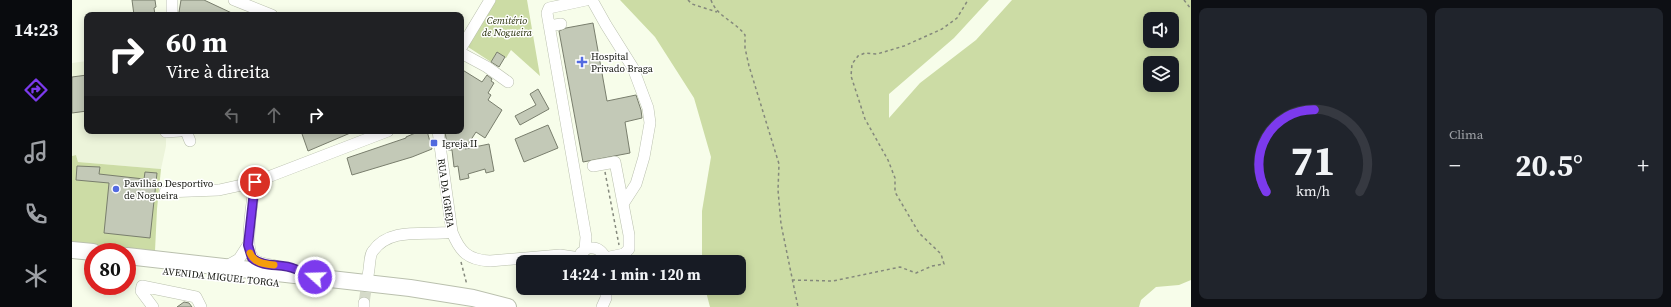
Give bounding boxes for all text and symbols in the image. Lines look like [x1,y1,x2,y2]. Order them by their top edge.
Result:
map controls [1143,12,1179,92]
button: sound [1143,12,1179,48]
park label: Cemitério de Nogueira [482,14,533,39]
text: 14:23 [14,17,58,42]
text: 60 m [166,23,228,61]
icon: right [100,28,152,80]
place label: Hospital Privado Braga [591,50,654,75]
marker: Hospital Privado Braga [576,56,588,68]
button: layers [1143,56,1179,92]
text: Vire à direita [166,59,270,84]
icon: directions [22,76,50,104]
icon: left [221,104,243,126]
icon: ahead [263,104,285,126]
icon: right [305,104,327,126]
text: Clima [1449,126,1483,143]
text: 71 [1290,131,1336,188]
place label: Igreja II [442,137,478,150]
icon: music [22,138,50,166]
marker: Igreja II [429,138,439,148]
text: 20.5° [1515,145,1583,186]
text: − [1449,150,1461,180]
text: + [1637,150,1649,180]
street label: RUA DA IGREJA [435,158,457,229]
pin [238,165,272,199]
icon: arrive [244,171,266,193]
place label: Pavilhão Desportivo de Nogueira [124,177,214,202]
text: km/h [1296,180,1330,200]
marker: Pavilhão Desportivo de Nogueira [111,184,121,194]
icon: phone [22,200,50,228]
speed limit sign: 80 [84,243,136,295]
position arrow [294,256,336,298]
icon: climate [22,262,50,290]
street label: AVENIDA MIGUEL TORGA [162,264,280,290]
text: 14:24 · 1 min · 120 m [562,264,701,285]

